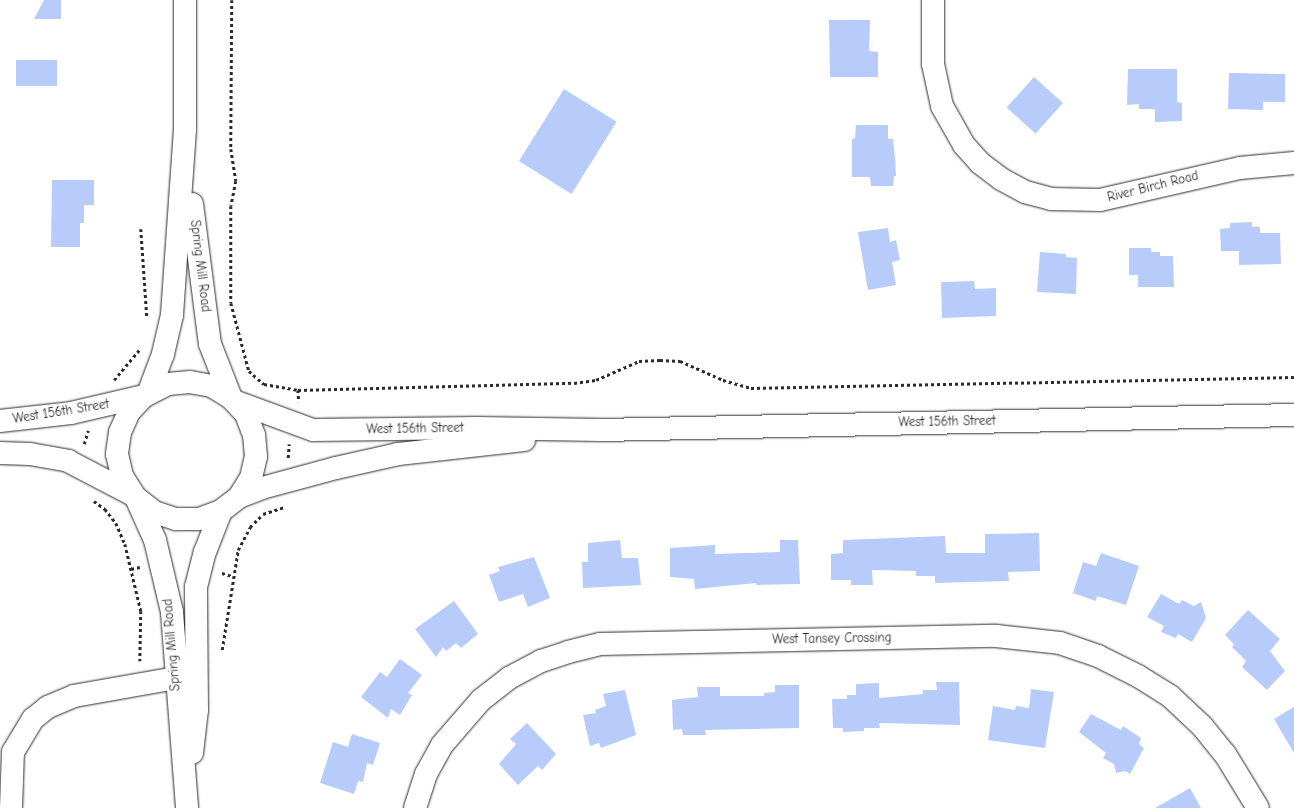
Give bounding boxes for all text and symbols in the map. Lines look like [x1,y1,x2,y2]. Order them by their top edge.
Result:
street label: River Birch Road [1106,168,1200,206]
street label: Spring Mill Road [187,219,213,313]
street label: West 156th Street [12,397,110,427]
street label: West 156th Street [898,413,996,431]
street label: West 156th Street [366,420,464,438]
street label: Spring Mill Road [160,598,184,692]
street label: West Tansey Crossing [772,630,892,648]

